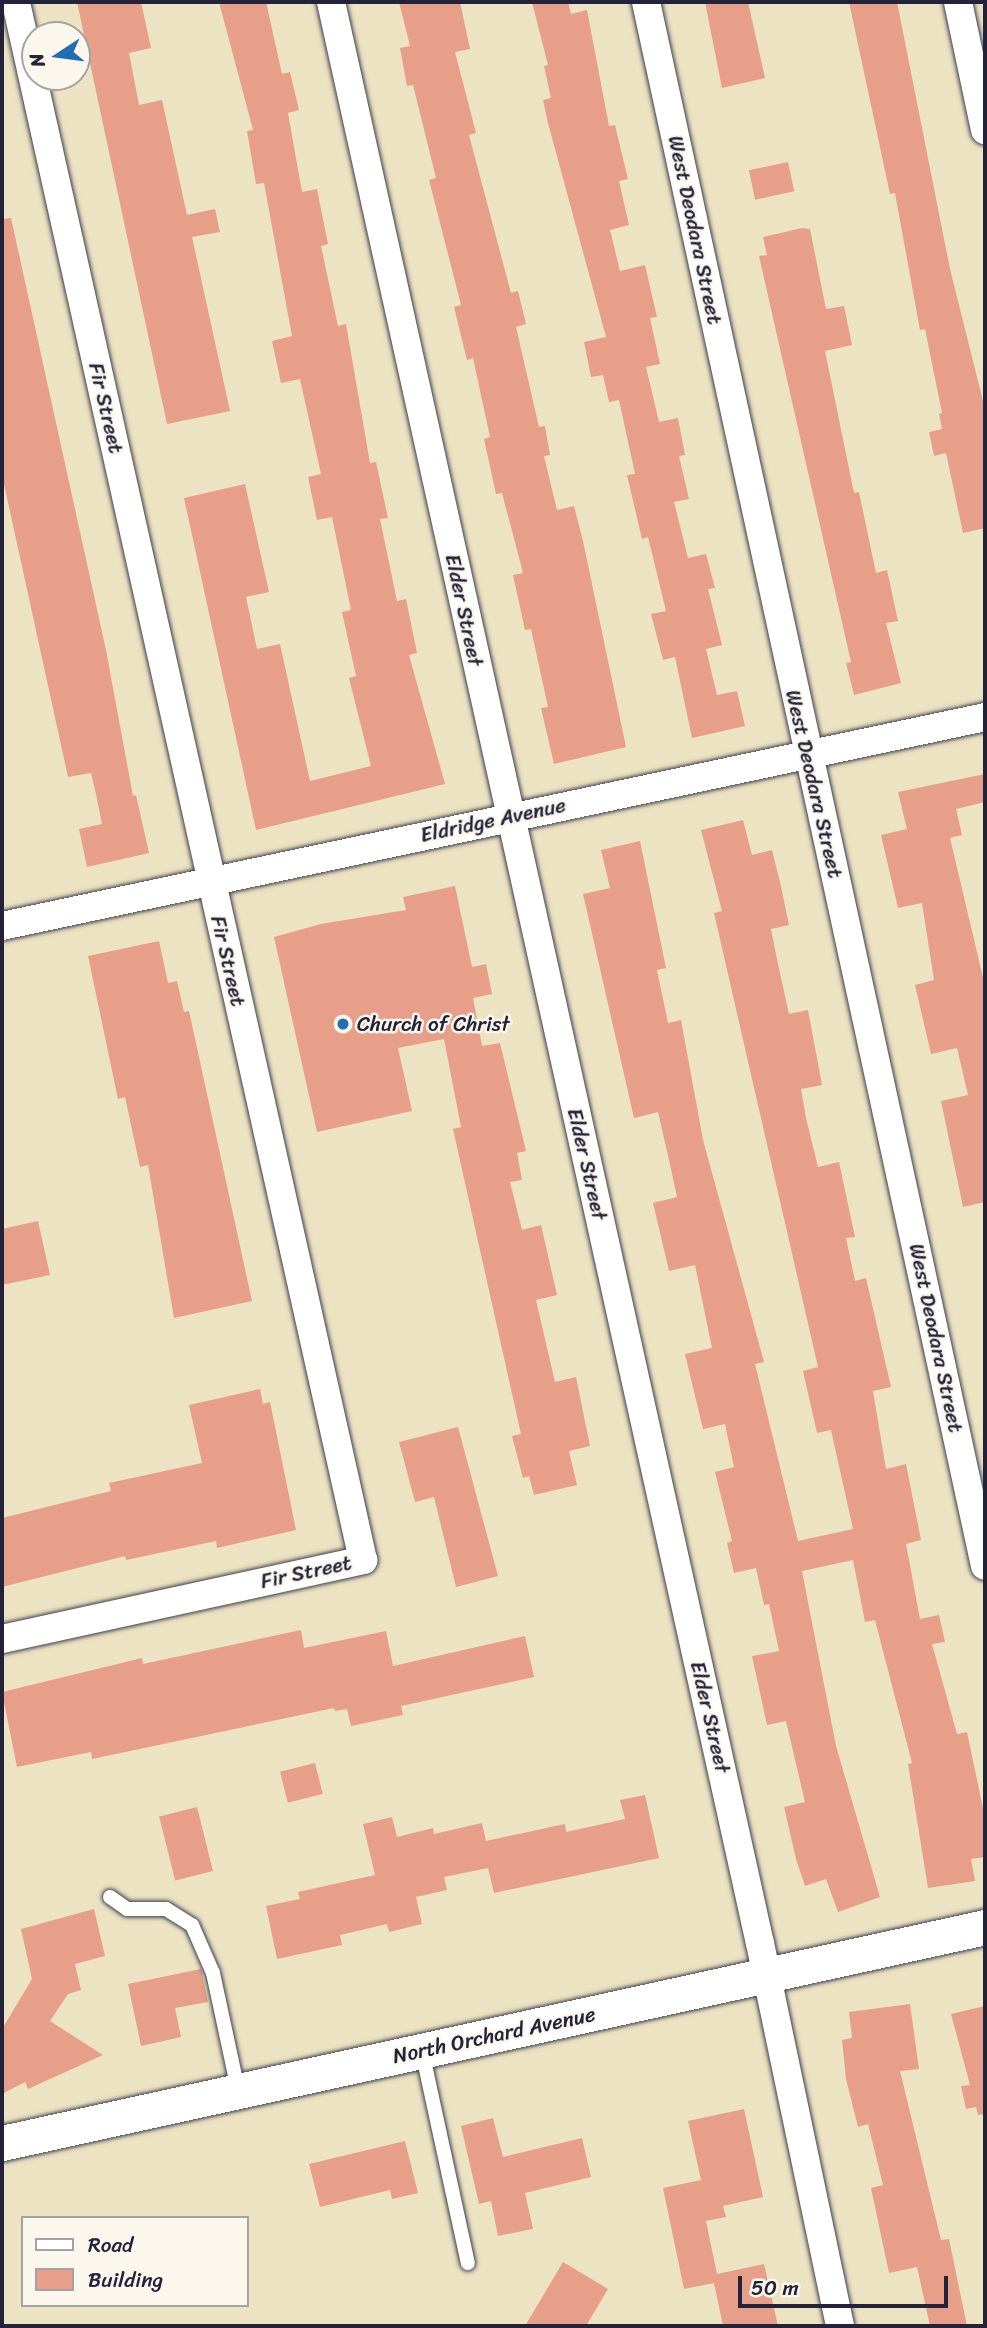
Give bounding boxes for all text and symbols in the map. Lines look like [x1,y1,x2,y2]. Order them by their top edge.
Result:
north arrow [21,21,91,91]
text: N [19,50,55,71]
street label: West Deodara Street [663,133,727,327]
street label: Fir Street [83,360,129,456]
street label: Elder Street [440,551,488,669]
street label: West Deodara Street [780,687,848,881]
street label: Eldridge Avenue [418,792,568,848]
street label: Fir Street [205,913,251,1009]
place label: Church of Christ [357,1011,510,1037]
marker: Church of Christ [335,1016,351,1032]
street label: Elder Street [562,1105,612,1223]
street label: West Deodara Street [904,1241,968,1435]
street label: Fir Street [258,1550,354,1594]
street label: Elder Street [685,1658,735,1776]
street label: North Orchard Avenue [391,2001,597,2069]
legend [21,2216,248,2307]
text: Road [88,2226,133,2264]
text: Building [88,2261,163,2299]
scale bar [742,2262,952,2306]
text: 50 m [751,2269,799,2307]

